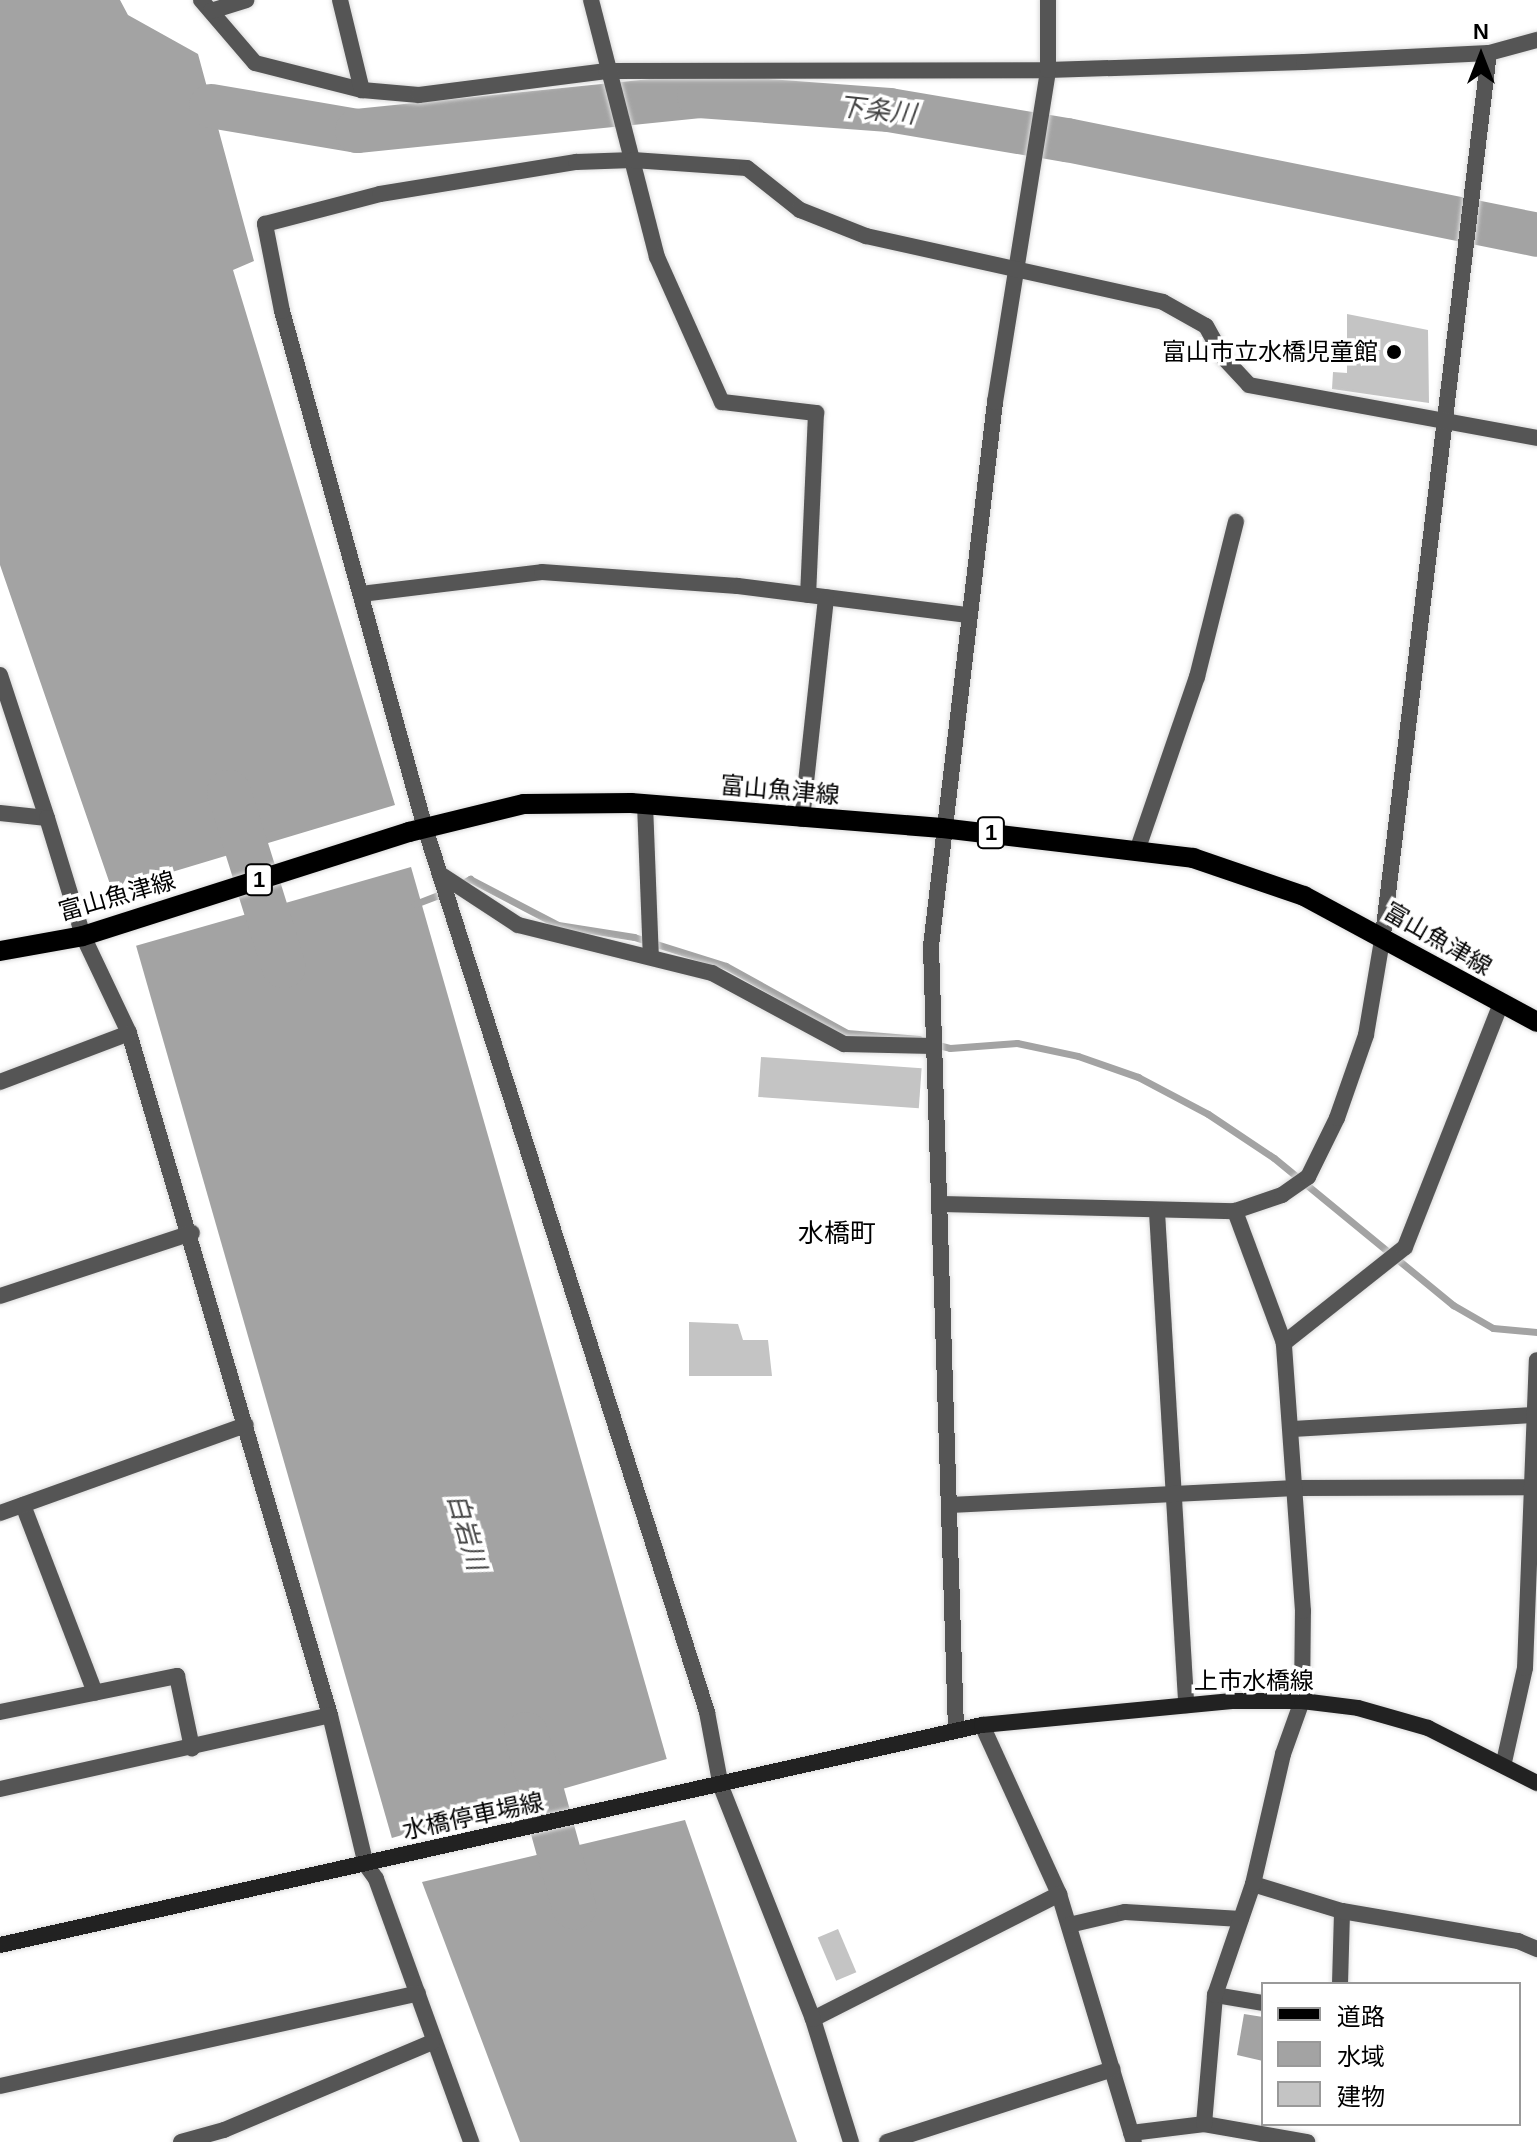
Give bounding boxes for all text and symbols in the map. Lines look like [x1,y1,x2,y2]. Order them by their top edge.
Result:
north arrow [1441,16,1521,96]
text: N [1473,19,1489,44]
water label: 下条川 [837,91,917,131]
place label: 富山市立水橋児童館 [1162,338,1378,366]
marker: 富山市立水橋児童館 [1385,343,1403,361]
street label: 富山魚津線 [719,770,841,810]
road number: 1 [975,815,1007,851]
road number: 1 [243,862,275,898]
street label: 富山魚津線 [55,866,179,926]
street label: 富山魚津線 [1379,897,1497,981]
district label: 水橋町 [798,1218,876,1250]
water label: 白岩川 [440,1490,492,1574]
street label: 上市水橋線 [1194,1667,1314,1695]
street label: 水橋停車場線 [400,1787,546,1845]
legend [1261,1982,1521,2126]
text: 道路 [1337,2003,1385,2030]
text: 水域 [1337,2043,1385,2070]
text: 建物 [1337,2083,1385,2110]

